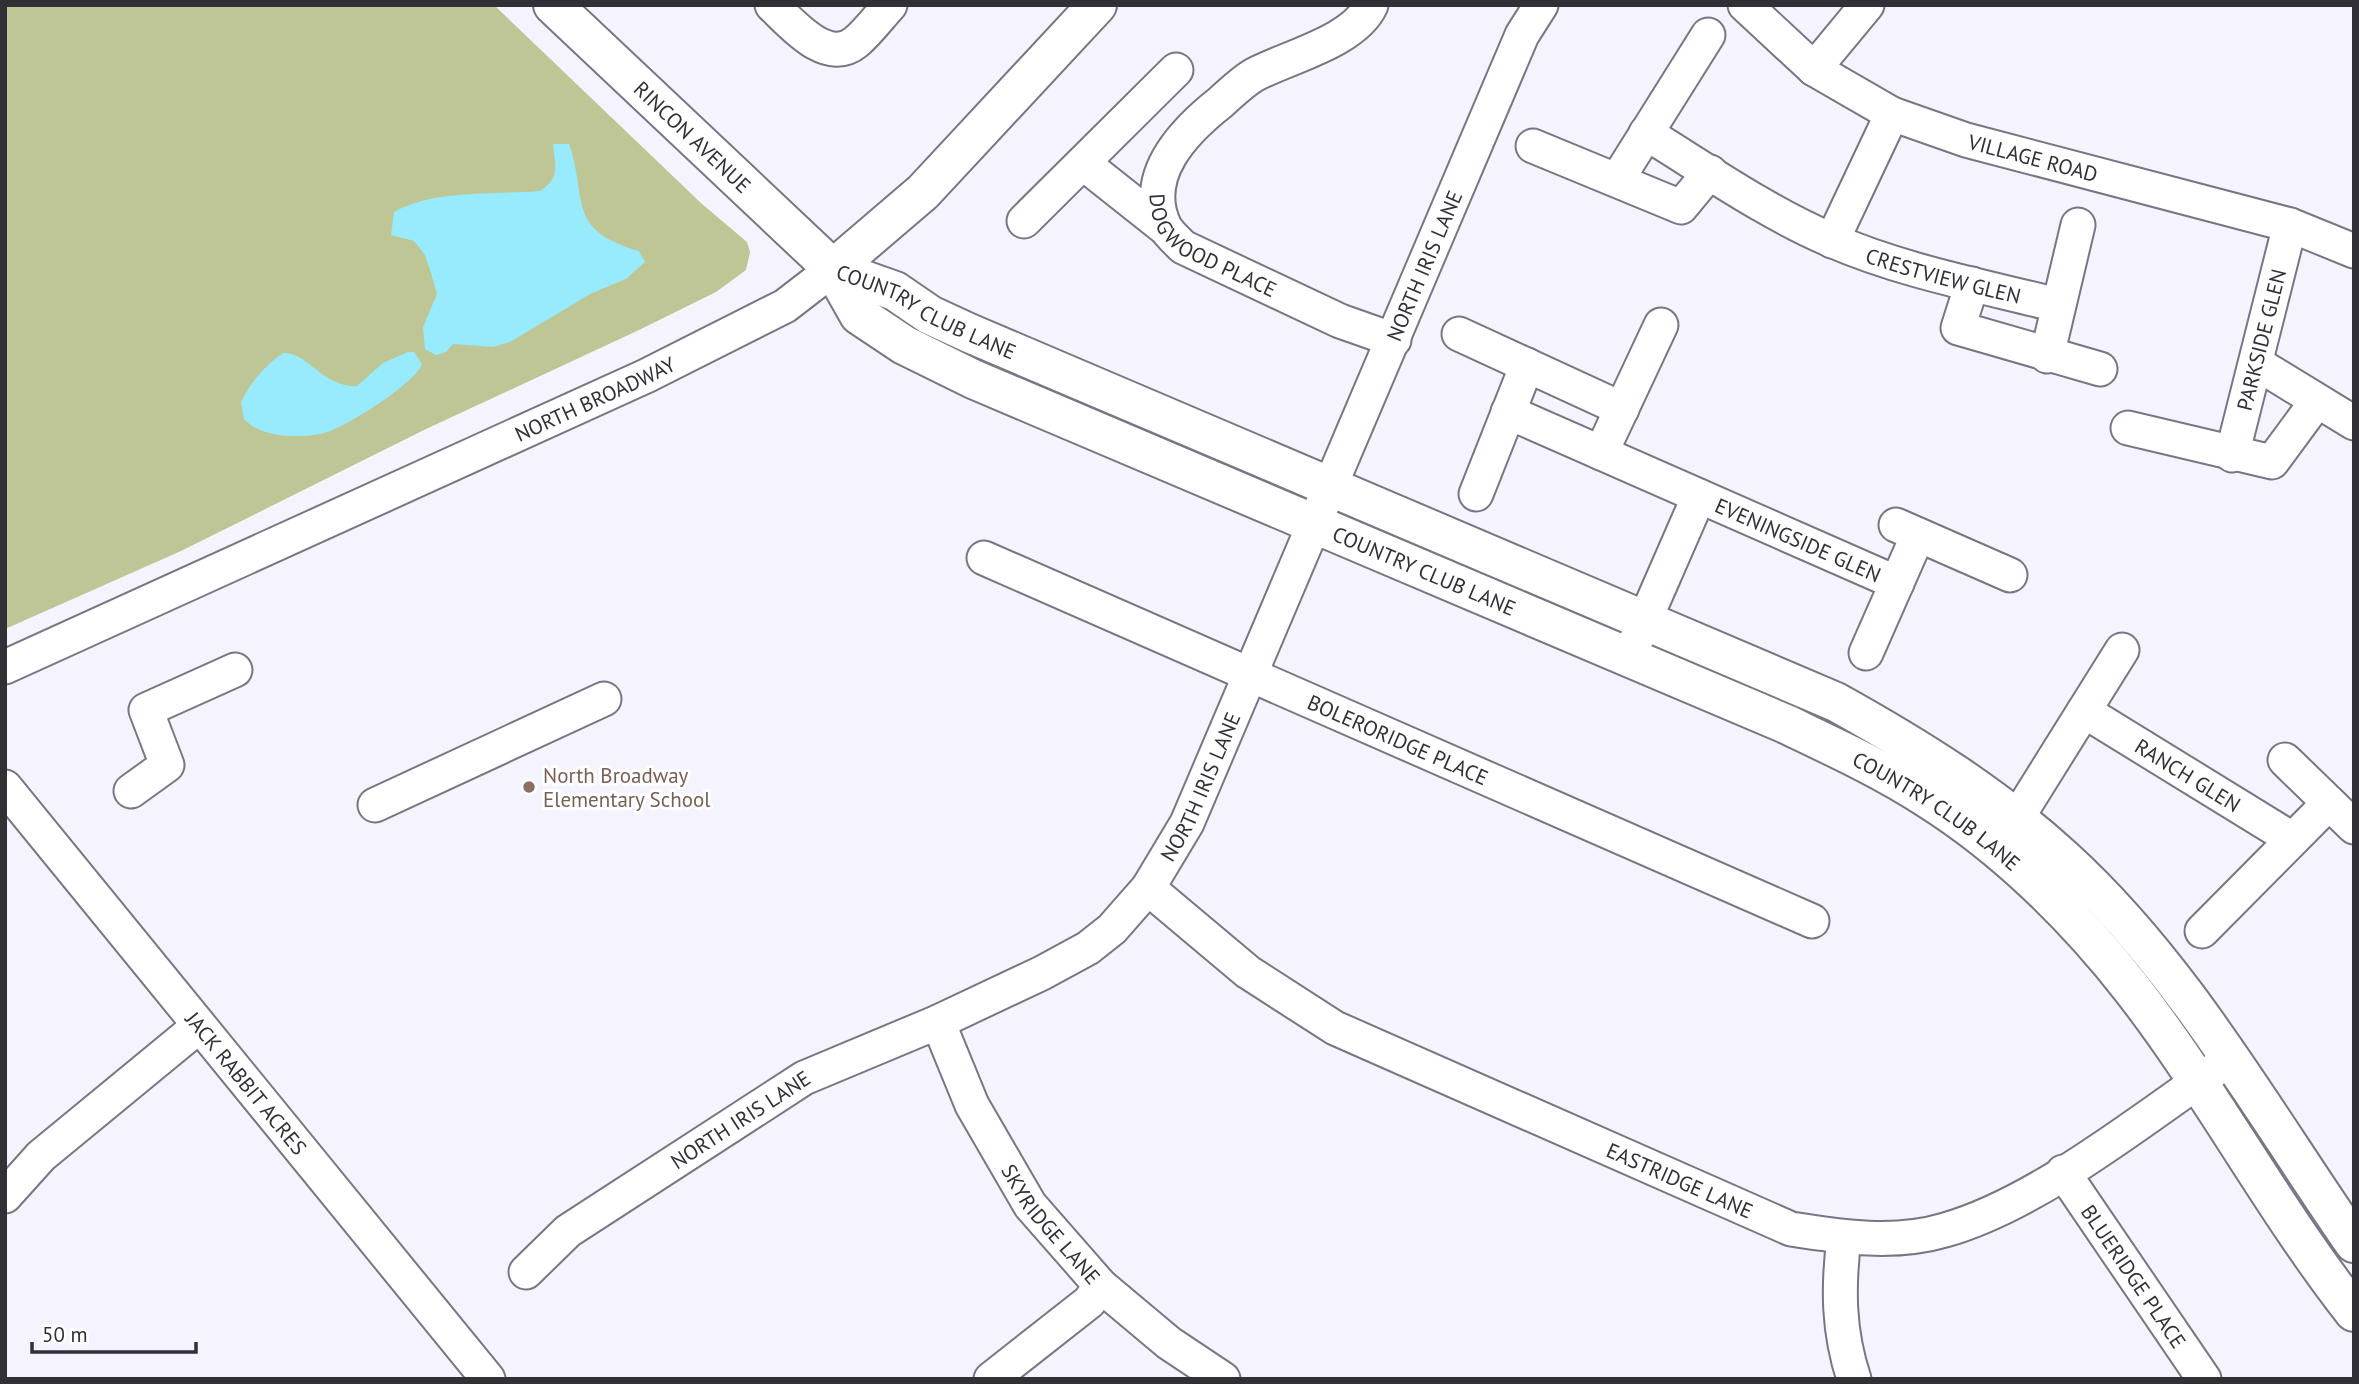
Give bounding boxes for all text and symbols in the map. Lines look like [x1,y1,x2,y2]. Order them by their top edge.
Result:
street label: RINCON AVENUE [628,75,757,198]
street label: VILLAGE ROAD [1964,127,2101,188]
street label: NORTH IRIS LANE [1380,186,1468,345]
street label: DOGWOOD PLACE [1144,193,1281,303]
street label: CRESTVIEW GLEN [1862,241,2024,309]
street label: COUNTRY CLUB LANE [833,258,1020,365]
street label: PARKSIDE GLEN [2230,266,2292,413]
street label: NORTH BROADWAY [510,350,680,447]
street label: EVENINGSIDE GLEN [1711,491,1885,588]
street label: COUNTRY CLUB LANE [1329,520,1520,621]
street label: BOLERORIDGE PLACE [1303,688,1492,791]
street label: NORTH IRIS LANE [1154,708,1246,866]
street label: RANCH GLEN [2130,732,2246,818]
street label: COUNTRY CLUB LANE [1848,745,2026,876]
place label: North Broadway Elementary School [543,762,710,813]
marker: North Broadway Elementary School [521,779,537,795]
street label: JACK RABBIT ACRES [179,1005,313,1160]
street label: NORTH IRIS LANE [665,1064,815,1175]
street label: EASTRIDGE LANE [1603,1136,1757,1224]
street label: SKYRIDGE LANE [996,1159,1107,1290]
street label: BLUERIDGE PLACE [2076,1199,2192,1353]
scale bar [32,1310,196,1354]
text: 50 m [42,1321,88,1348]

